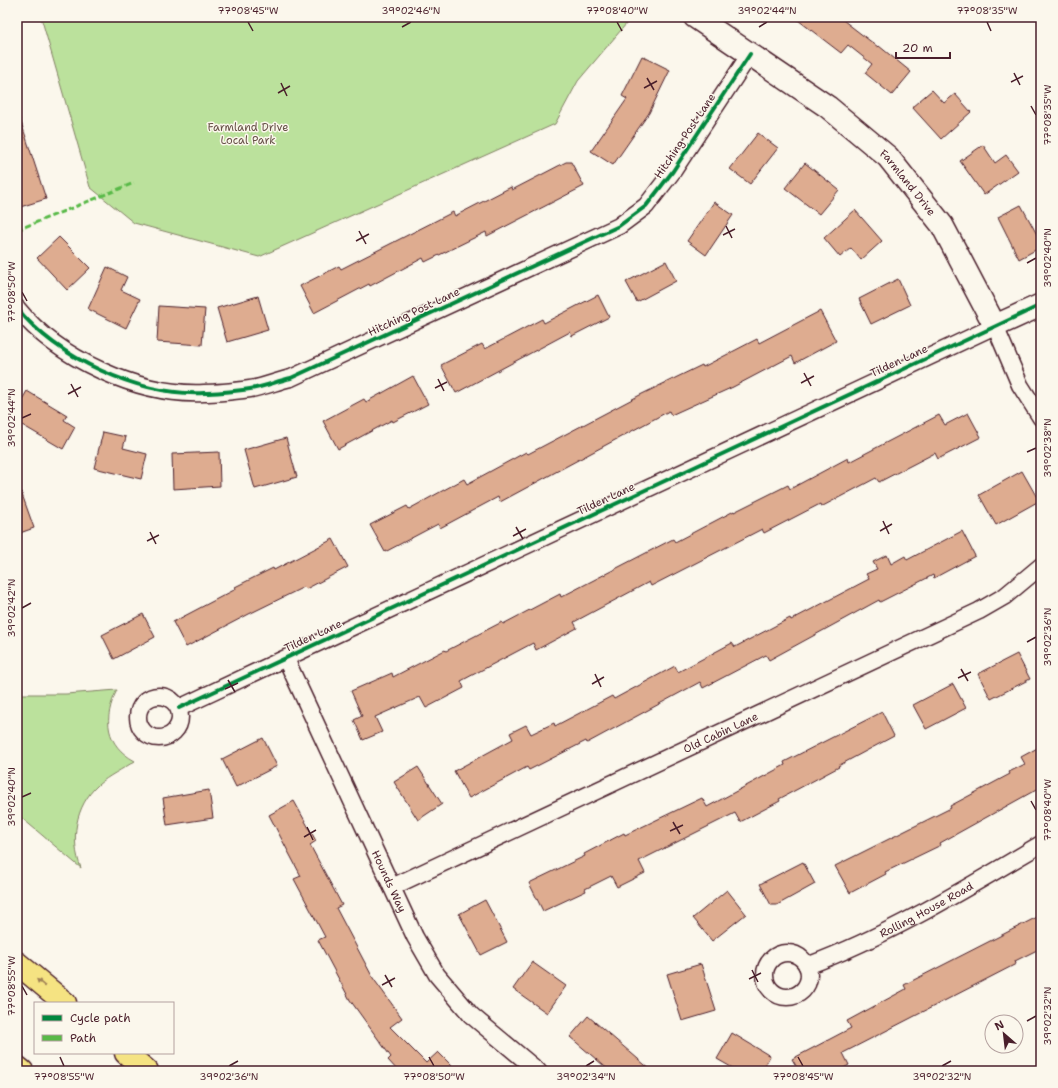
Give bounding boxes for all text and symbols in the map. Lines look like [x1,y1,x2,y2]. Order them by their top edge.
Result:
text: 77°08'45"W [218,4,279,17]
text: 39°02'46"N [382,4,440,17]
text: 77°08'40"W [586,4,649,17]
text: 39°02'44"N [737,4,797,17]
text: 77°08'35"W [956,4,1018,17]
scale bar [896,34,950,60]
text: 20 m [902,40,933,56]
text: 77°08'35"W [1041,84,1054,146]
street label: Hitching Post Lane [651,91,719,181]
park label: Farmland Drive Local Park [207,120,289,148]
street label: Farmland Drive [877,146,939,219]
text: 39°02'40"N [1041,228,1054,288]
text: 77°08'50"W [5,261,18,323]
street label: Hitching Post Lane [366,284,462,340]
street label: Tilden Lane [868,341,930,381]
text: 39°02'44"N [5,388,18,448]
text: 39°02'38"N [1041,418,1054,478]
street label: Tilden Lane [575,479,637,519]
text: 39°02'42"N [5,579,18,637]
text: 39°02'36"N [1041,608,1054,666]
street label: Tilden Lane [282,616,344,656]
street label: Old Cabin Lane [681,709,760,757]
text: 39°02'40"N [5,767,18,827]
text: 77°08'40"W [1041,778,1054,841]
street label: Hounds Way [368,848,410,915]
street label: Rolling House Road [877,878,976,941]
text: 77°08'55"W [5,955,18,1016]
one-way arrow [36,979,47,987]
text: 39°02'32"N [1041,987,1054,1046]
legend [34,1002,174,1054]
text: Cycle path [70,1010,131,1026]
north arrow [984,1014,1024,1054]
text: N [992,1017,1007,1034]
text: Path [70,1030,96,1046]
text: 77°08'55"W [34,1070,95,1083]
text: 39°02'36"N [200,1070,258,1083]
text: 77°08'50"W [403,1070,465,1083]
text: 39°02'34"N [556,1070,616,1083]
text: 77°08'45"W [773,1070,834,1083]
text: 39°02'32"N [913,1070,972,1083]

